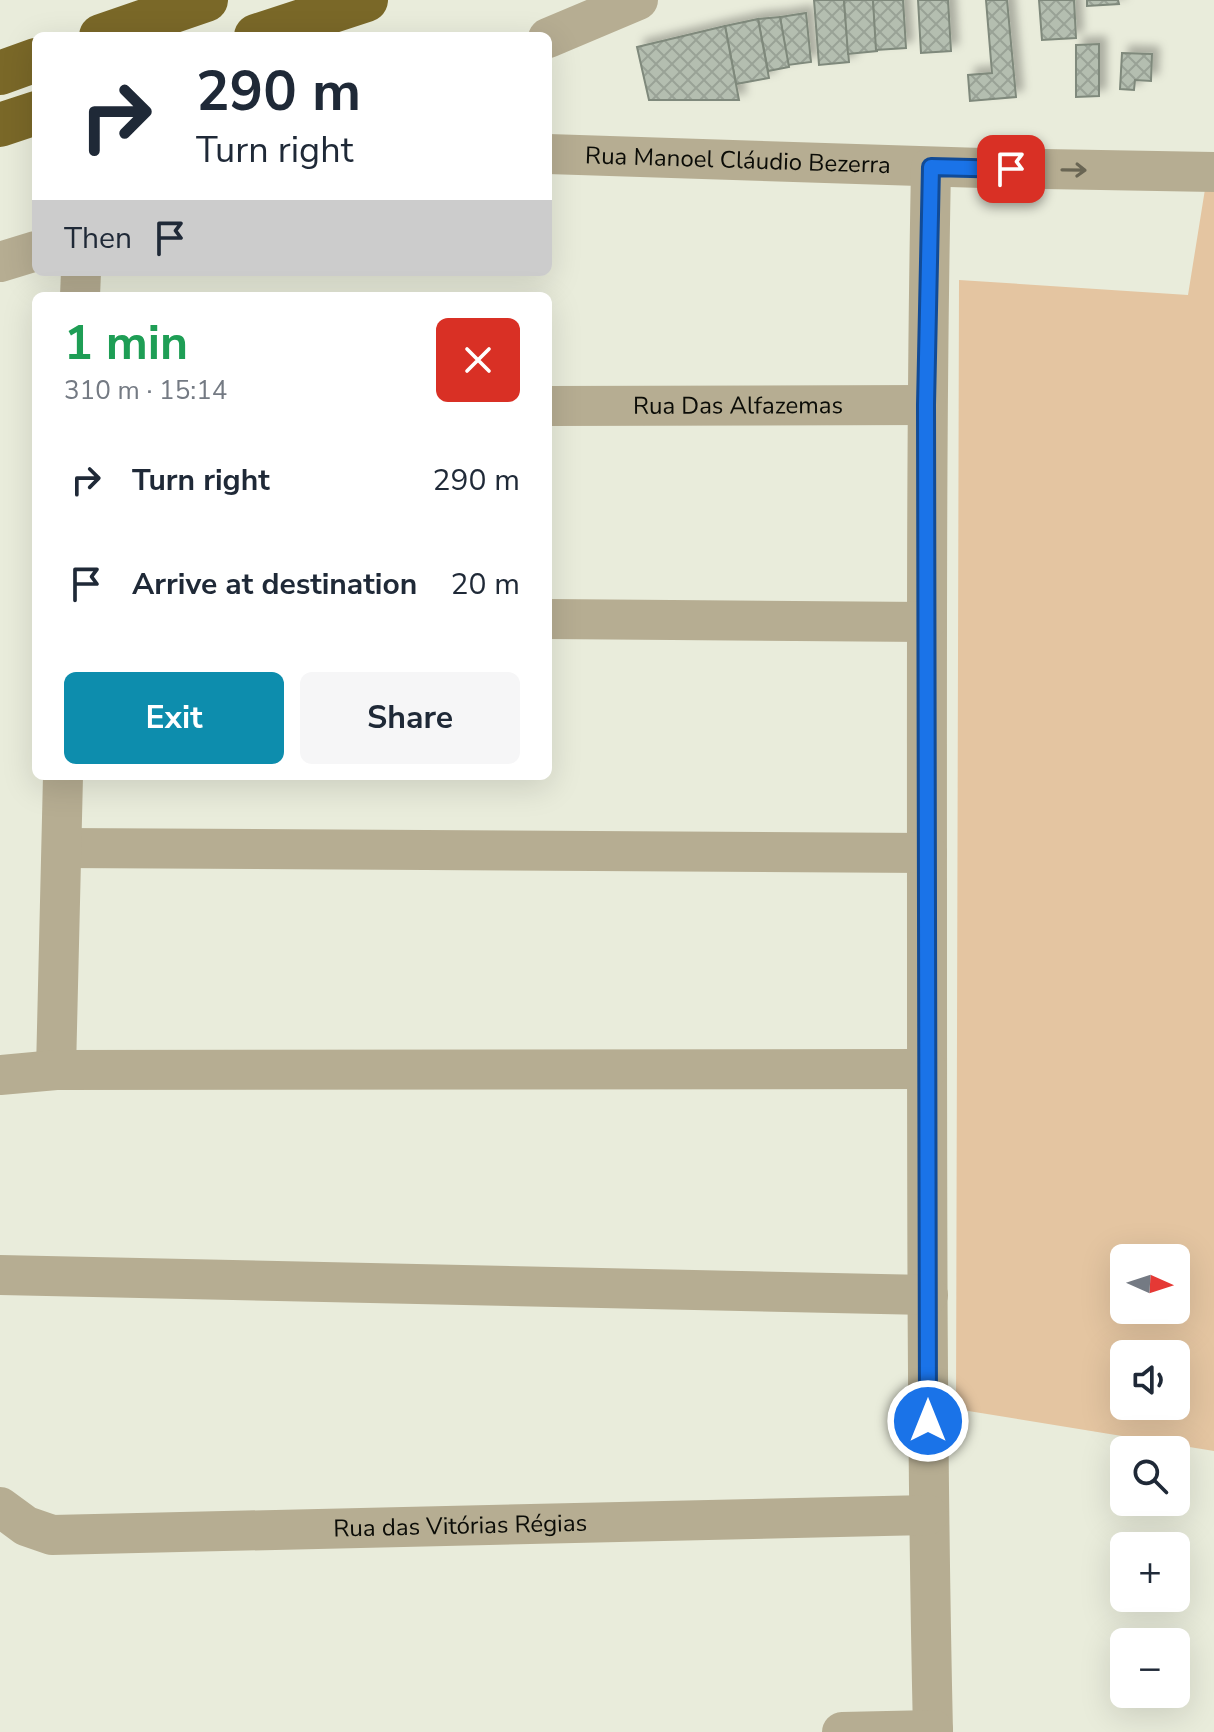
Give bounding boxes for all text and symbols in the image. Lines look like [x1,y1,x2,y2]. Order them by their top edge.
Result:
text: 290 m [196,53,361,130]
icon: right [64,64,168,168]
text: Turn right [196,126,353,175]
pin [977,135,1045,203]
street label: Rua Manoel Cláudio Bezerra [585,139,891,181]
icon: arrive [989,147,1033,191]
one-way arrow [1060,162,1087,178]
icon: arrive [148,216,192,260]
text: Then [64,218,132,259]
text: 1 min [64,310,188,376]
button: close [436,318,520,402]
text: 310 m · 15:14 [64,373,227,408]
street label: Rua Das Alfazemas [633,389,843,422]
icon: right [64,458,108,502]
text: Turn right [132,460,270,501]
text: 290 m [433,460,520,501]
icon: arrive [64,562,108,606]
text: Arrive at destination [132,564,417,605]
text: 20 m [451,564,520,605]
button: Exit [64,672,284,764]
button: Share [300,672,520,764]
north arrow [1110,1244,1190,1324]
map controls [1110,1244,1190,1708]
button: sound [1110,1340,1190,1420]
position arrow [886,1379,970,1463]
button: search [1110,1436,1190,1516]
street label: Rua das Vitórias Régias [333,1507,587,1545]
button: + [1110,1532,1190,1612]
button: − [1110,1628,1190,1708]

